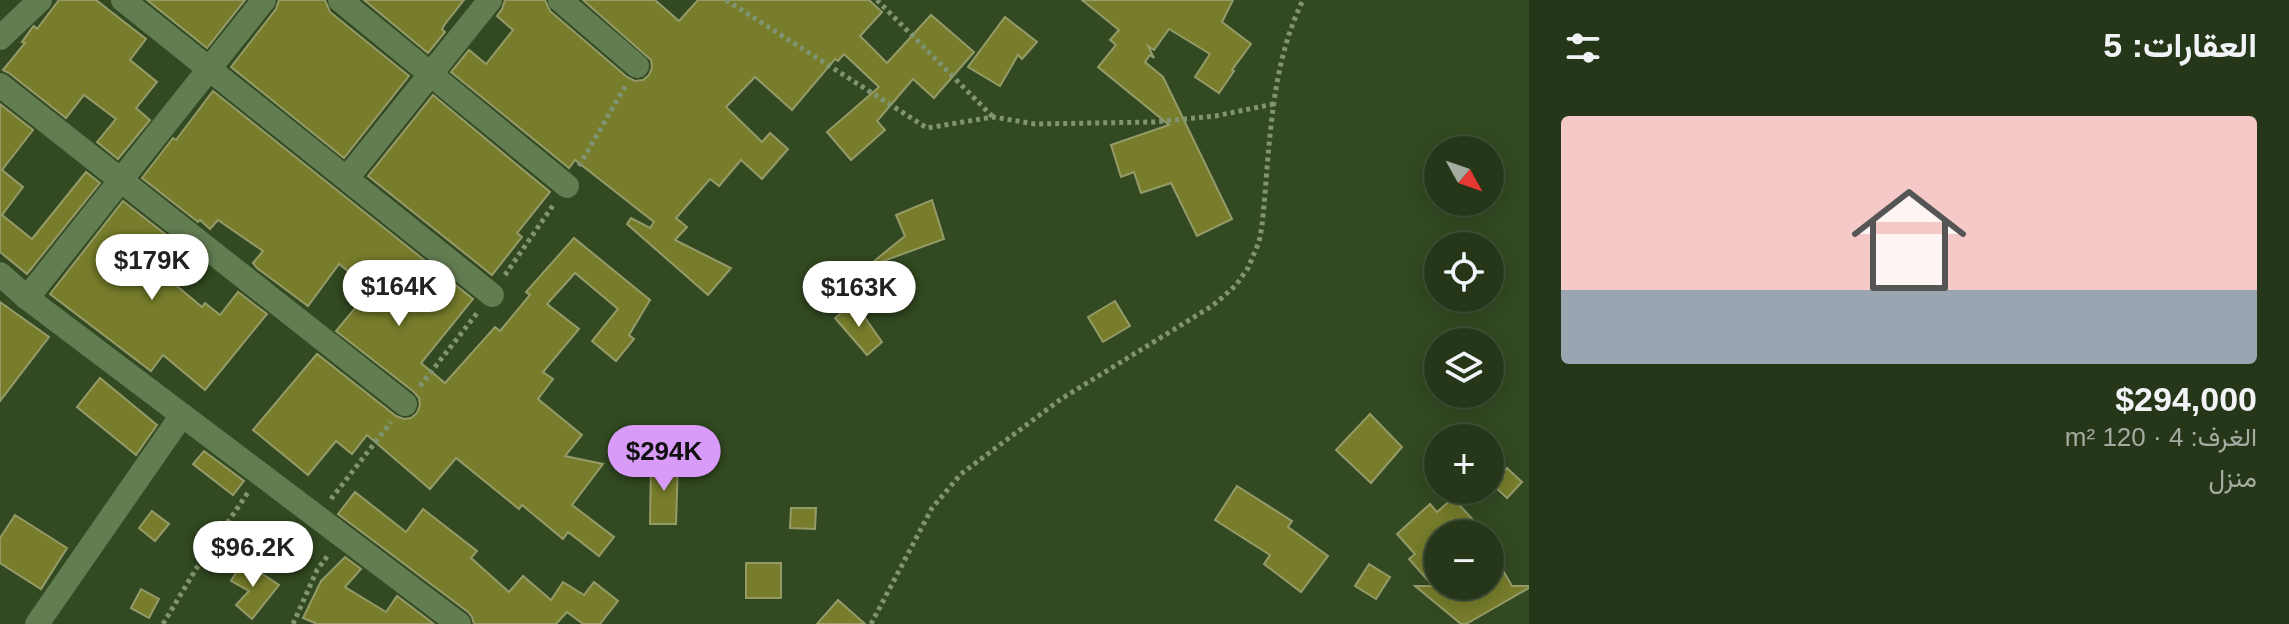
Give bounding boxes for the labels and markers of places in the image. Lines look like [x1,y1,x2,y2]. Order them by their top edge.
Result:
pin: $179K [96,234,208,302]
pin: $164K [343,260,455,328]
pin: $163K [803,261,915,329]
pin: $294K [608,425,720,493]
pin: $96.2K [188,521,318,589]

